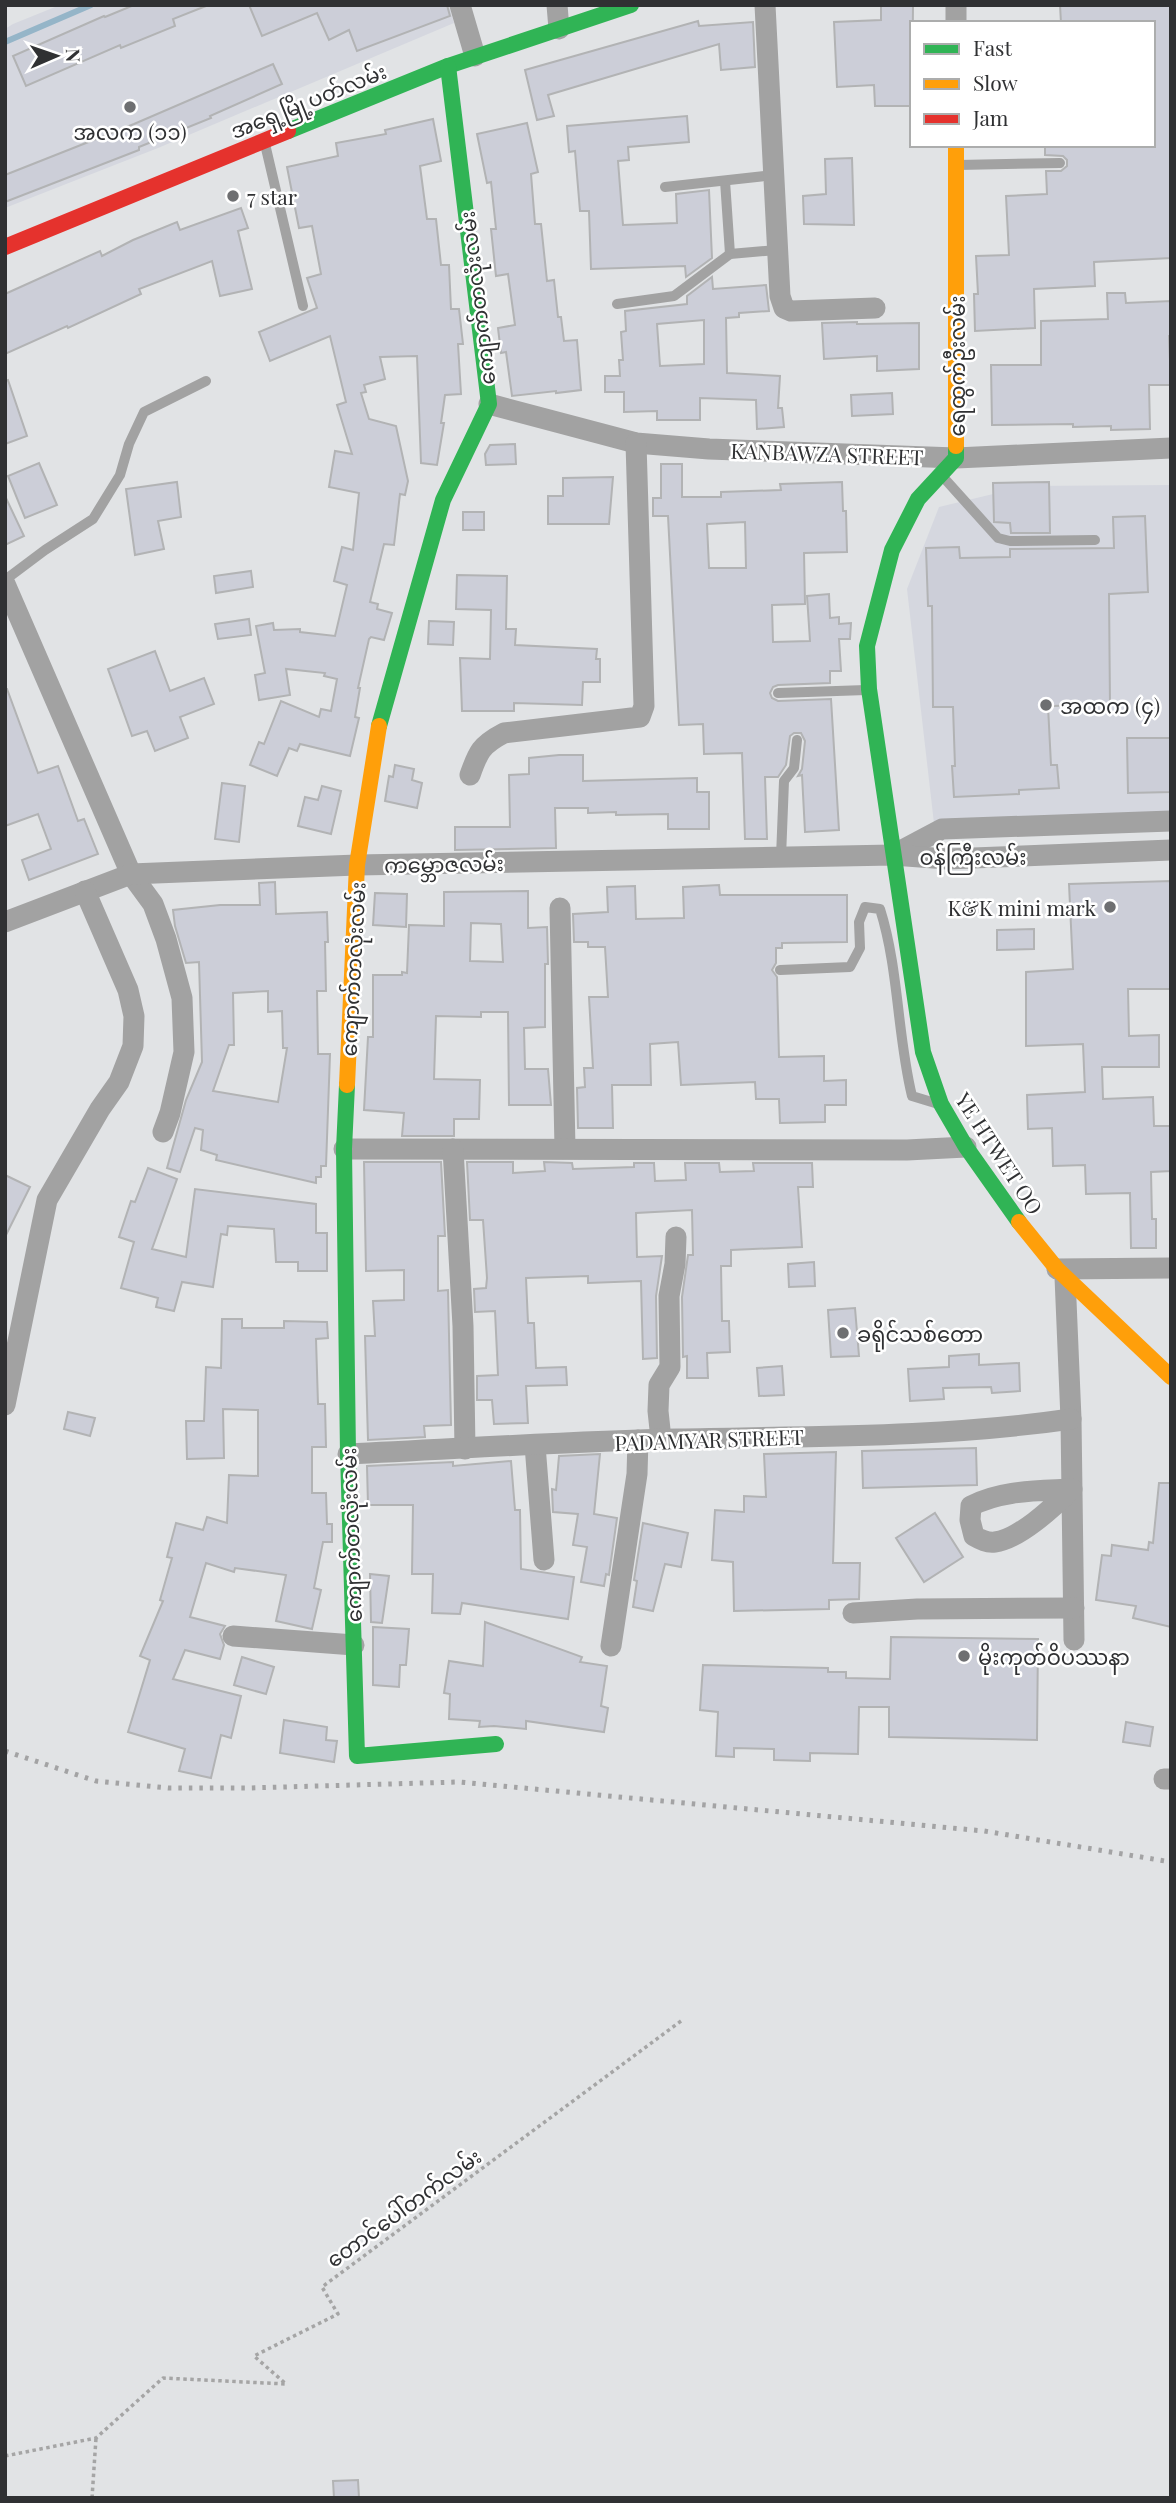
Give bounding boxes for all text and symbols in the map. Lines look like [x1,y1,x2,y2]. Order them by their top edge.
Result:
north arrow [21,21,91,91]
legend [910,21,1155,147]
text: Fast [973,33,1012,61]
text: N [61,48,87,63]
street label: အရှေ့မြို့ပတ်လမ်း [226,56,392,149]
text: Slow [973,68,1018,96]
marker: အလက (၁၁) [122,99,138,115]
text: Jam [972,103,1009,131]
place label: အလက (၁၁) [73,117,187,145]
place label: 7 star [247,182,298,210]
marker: 7 star [225,188,241,204]
street label: ကျောက်တလုံးလမ်း [451,209,507,386]
street label: ရေထွက်ဦးလမ်း [942,296,975,436]
street label: KANBAWZA STREET [730,436,924,470]
place label: အထက (၄) [1060,691,1160,724]
marker: အထက (၄) [1038,697,1054,713]
street label: ဝန်ကြီးလမ်း [920,842,1026,875]
street label: ကမ္ဘောဇလမ်း [384,848,504,883]
street label: ကျောက်တလုံးလမ်း [333,881,377,1057]
place label: K&K mini mark [947,893,1096,921]
marker: K&K mini mark [1102,899,1118,915]
street label: YE HTWET OO [950,1086,1050,1219]
place label: ခရိုင်သစ်တော [857,1319,983,1352]
marker: ခရိုင်သစ်တော [835,1325,851,1341]
street label: PADAMYAR STREET [614,1422,804,1456]
street label: ကျောက်တလုံးလမ်း [333,1447,373,1623]
place label: မိုးကုတ်ဝိပဿနာ [978,1642,1130,1675]
marker: မိုးကုတ်ဝိပဿနာ [956,1648,972,1664]
street label: တောင်ပေါ်တက်လမ်း [320,2141,486,2273]

